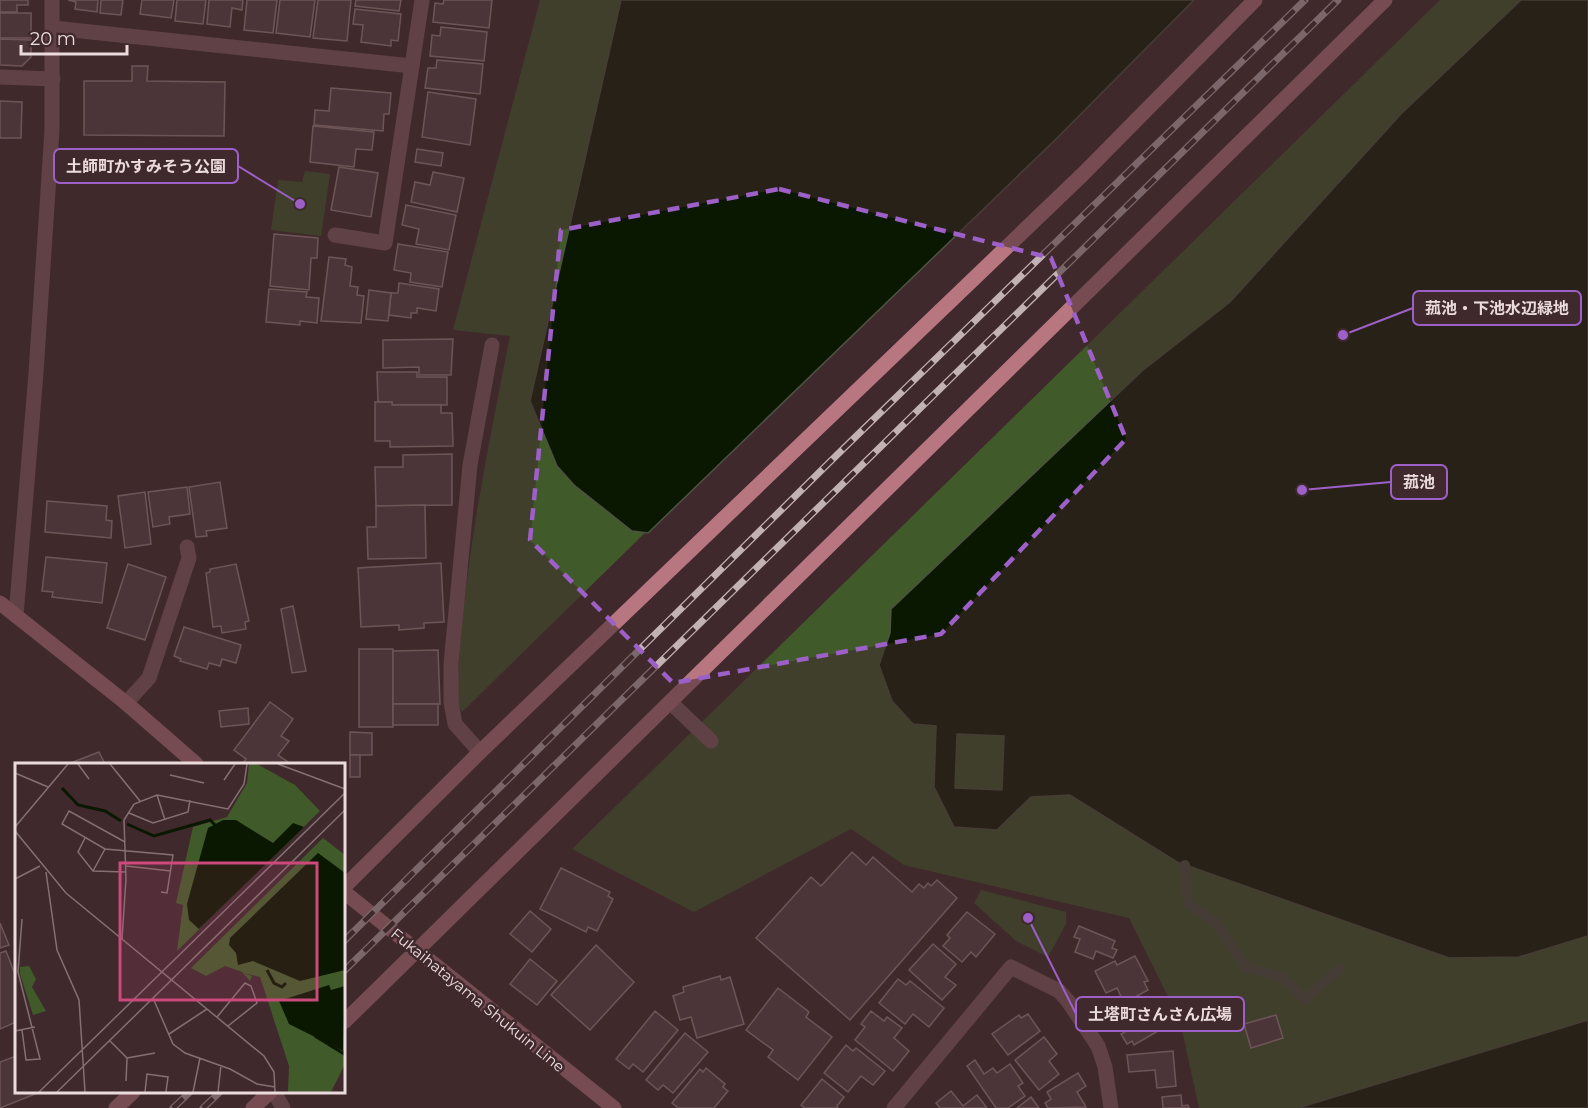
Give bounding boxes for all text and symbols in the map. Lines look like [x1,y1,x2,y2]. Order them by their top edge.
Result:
scale bar [21,18,128,56]
text: 20 m [30,28,76,50]
callout: 土師町かすみそう公園 [54,149,238,183]
text: 土師町かすみそう公園 [66,157,226,176]
callout: 菰池・下池水辺緑地 [1413,291,1581,325]
text: 菰池・下池水辺緑地 [1425,299,1569,318]
callout: 菰池 [1391,465,1447,499]
text: 菰池 [1403,473,1435,492]
inset map [15,763,345,1093]
street label: Fukaihatayama Shukuin Line [387,924,569,1076]
callout: 土塔町さんさん広場 [1076,997,1244,1031]
text: 土塔町さんさん広場 [1088,1005,1232,1024]

